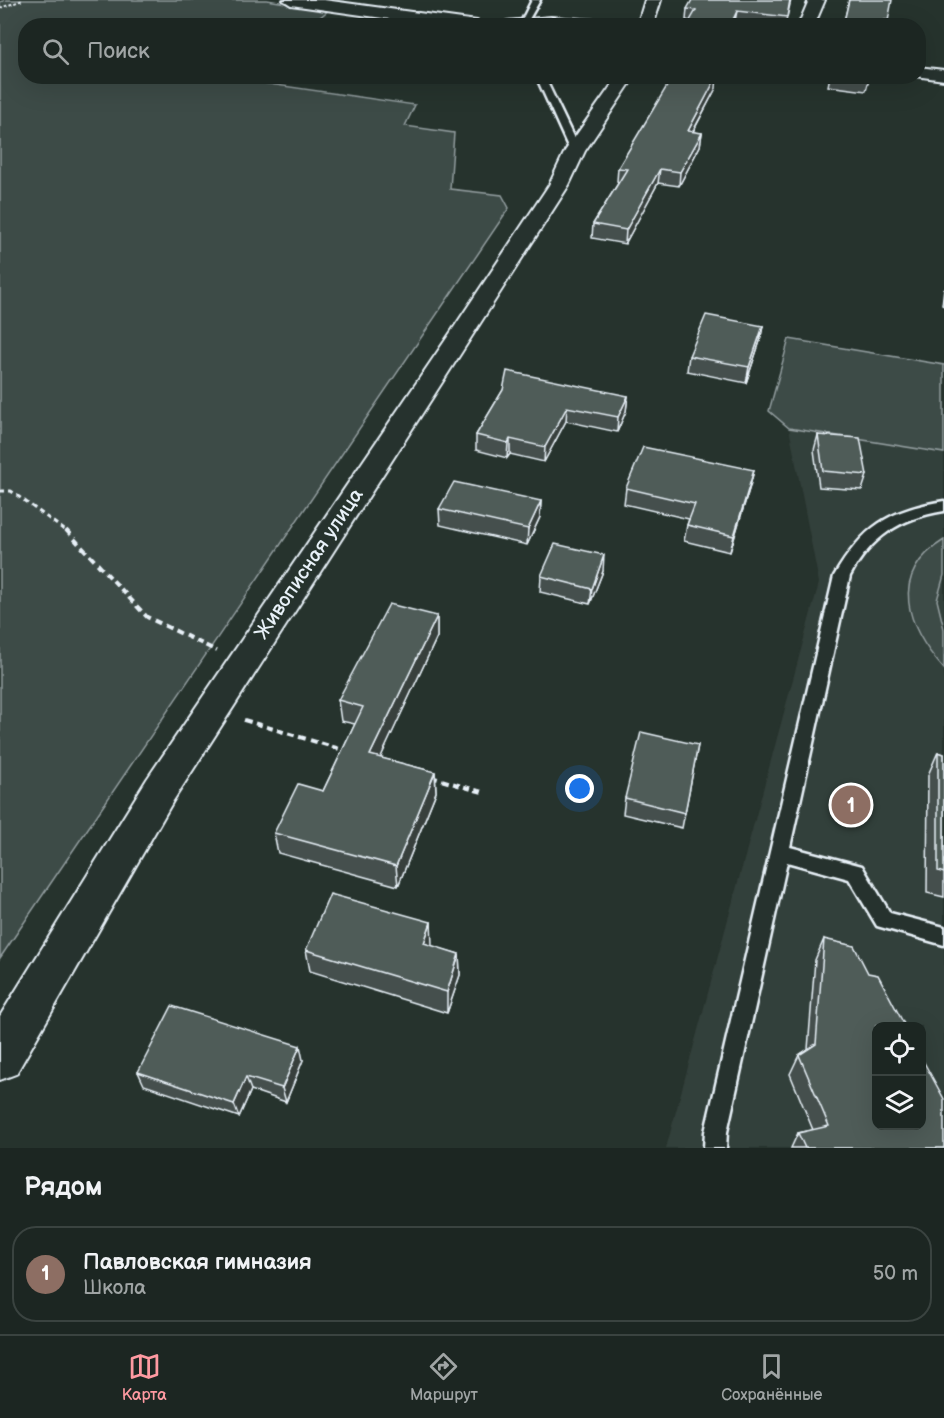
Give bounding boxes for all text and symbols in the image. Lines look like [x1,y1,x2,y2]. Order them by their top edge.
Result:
search box [18,18,926,84]
icon: search [39,35,72,68]
text: Поиск [87,38,150,65]
street label: Живописная улица [250,484,369,644]
your location [565,774,594,803]
pin: 1 [832,782,870,828]
map controls [872,1022,926,1130]
button: locate [872,1022,926,1076]
button: layers [872,1076,926,1130]
text: Рядом [24,1172,102,1203]
text: Павловская гимназия [83,1249,312,1276]
text: 1 [41,1262,50,1286]
text: 50 m [873,1262,918,1286]
text: Школа [83,1276,146,1300]
tab: Карта [122,1350,167,1405]
tab: Маршрут [410,1350,478,1405]
tab: Сохранённые [721,1350,822,1405]

